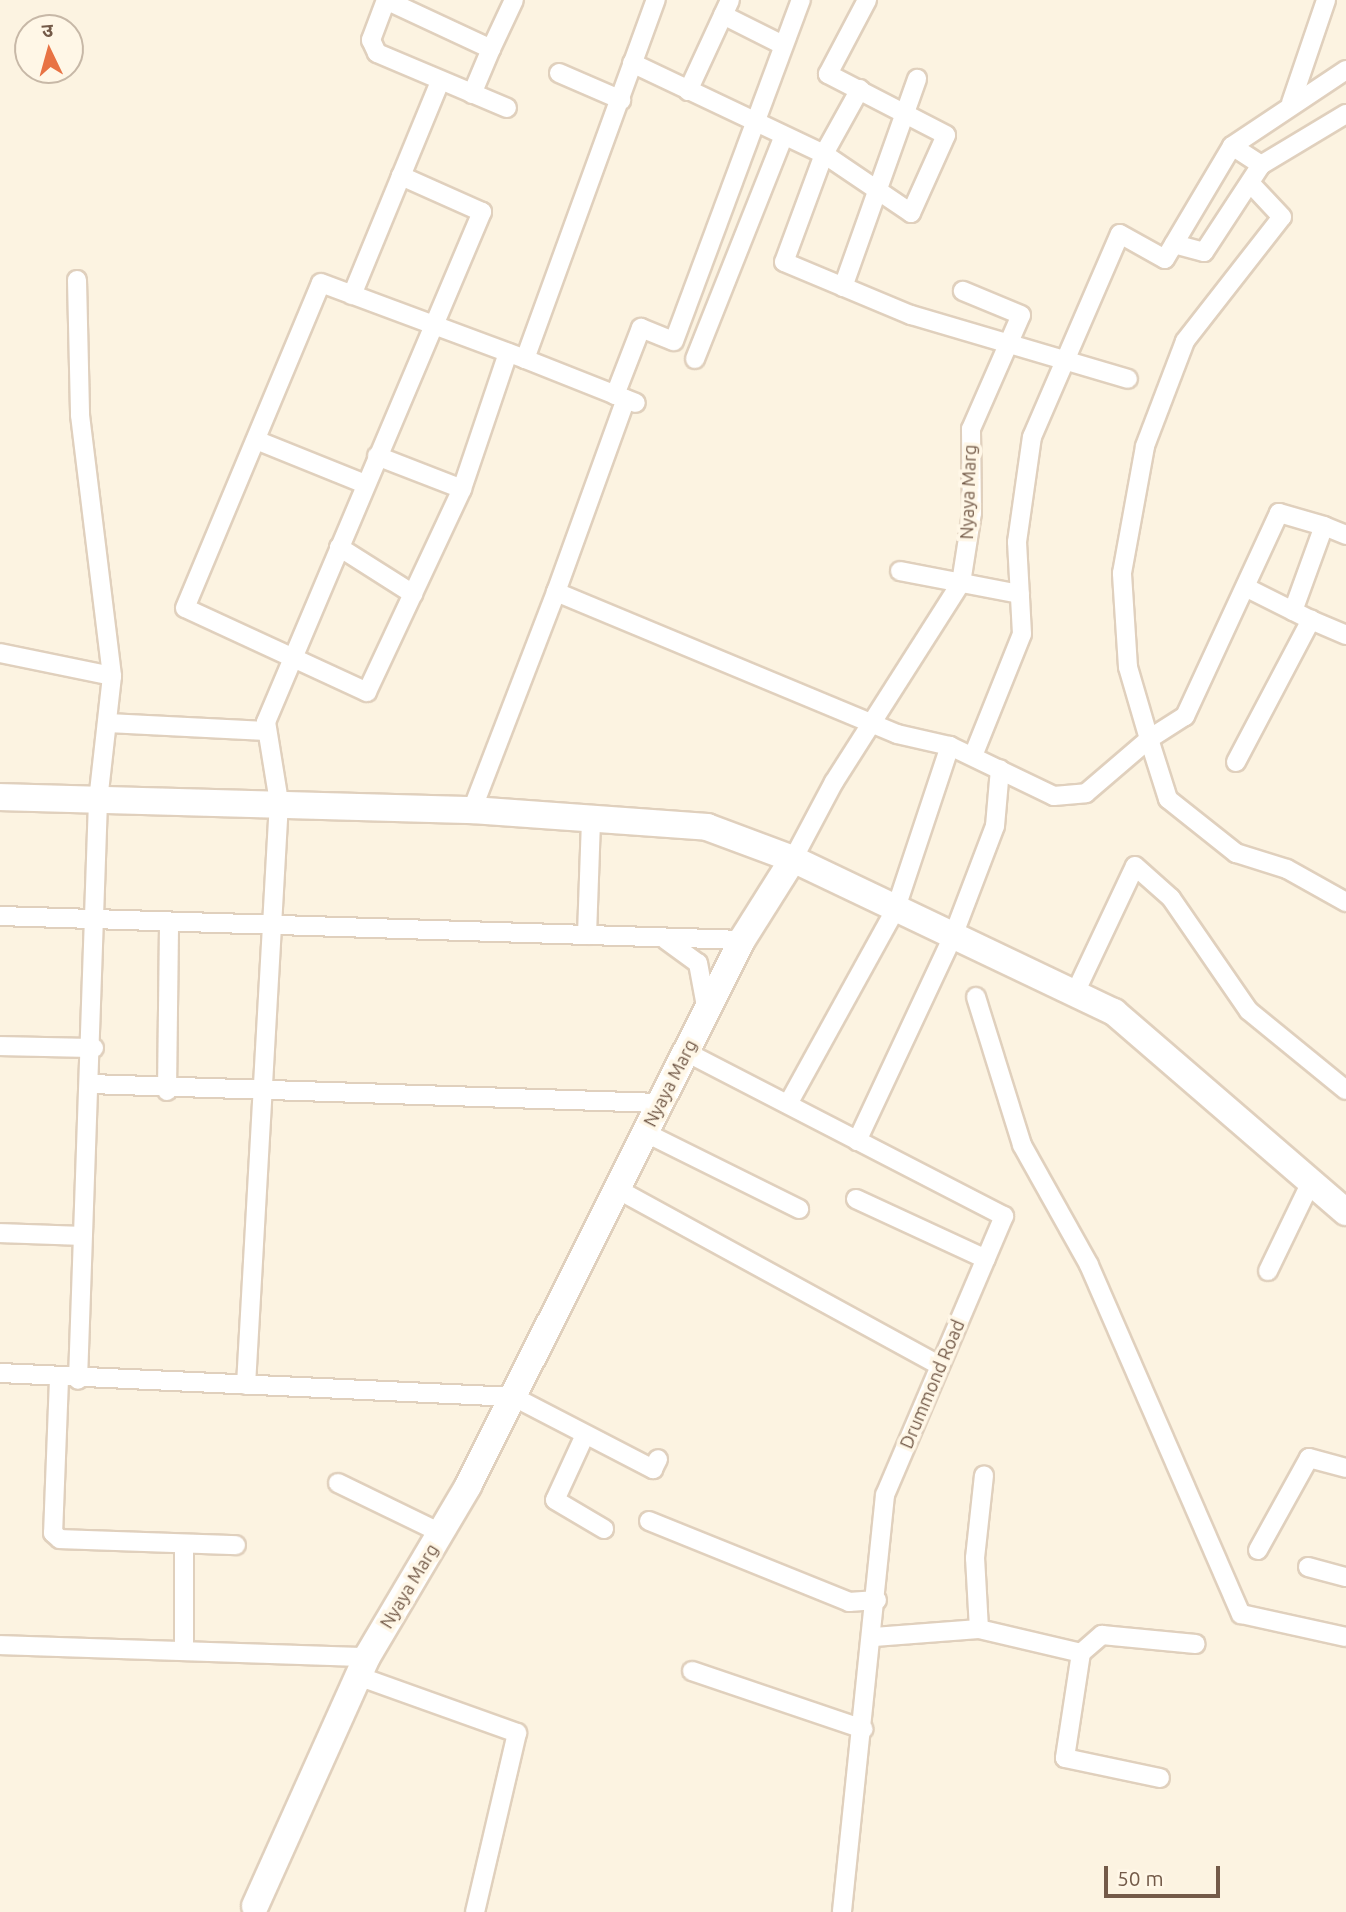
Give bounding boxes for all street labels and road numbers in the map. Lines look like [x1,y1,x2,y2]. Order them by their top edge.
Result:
street label: Nyaya Marg [956,444,980,540]
street label: Nyaya Marg [639,1036,701,1130]
street label: Drummond Road [895,1316,969,1452]
street label: Nyaya Marg [375,1540,443,1632]

